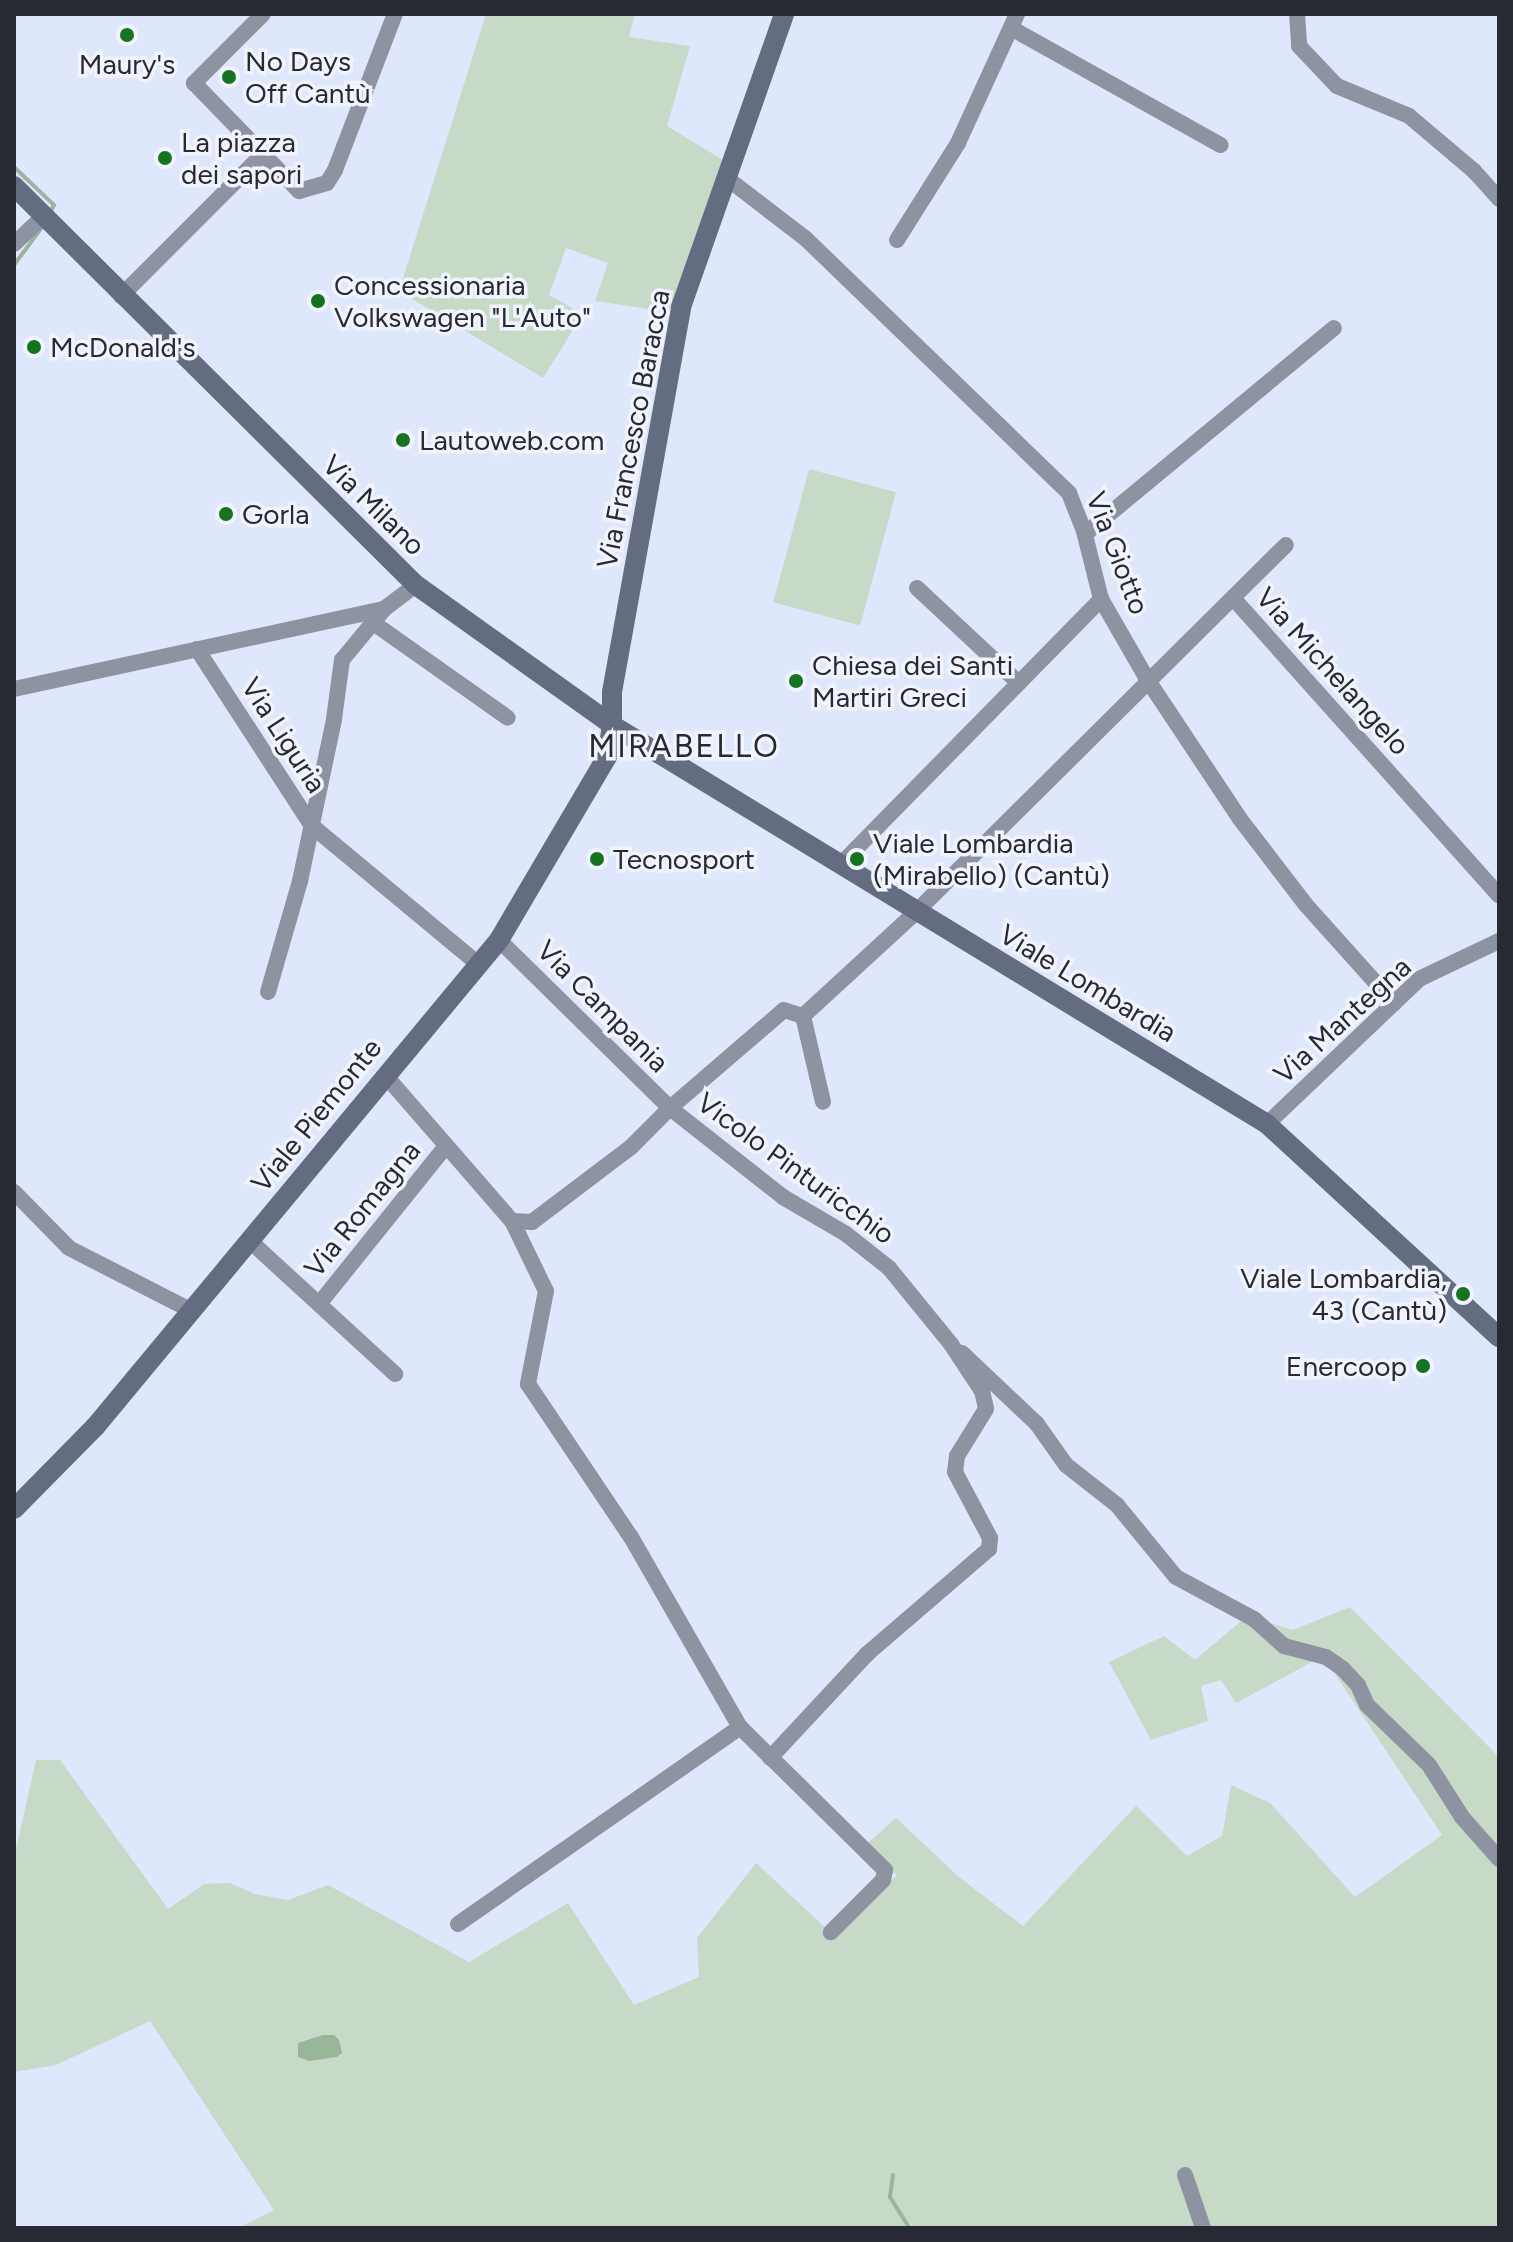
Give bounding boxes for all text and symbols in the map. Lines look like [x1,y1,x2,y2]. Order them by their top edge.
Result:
marker: Maury's [118,26,136,44]
place label: No Days Off Cantù [245,44,371,110]
place label: Maury's [79,47,175,81]
marker: No Days Off Cantù [220,68,238,86]
place label: La piazza dei sapori [181,125,302,191]
marker: La piazza dei sapori [156,149,174,167]
place label: Concessionaria Volkswagen "L'Auto" [334,268,591,334]
street label: Via Francesco Baracca [590,287,676,571]
marker: Concessionaria Volkswagen "L'Auto" [309,292,327,310]
place label: McDonald's [50,330,195,364]
marker: McDonald's [25,338,43,356]
place label: Lautoweb.com [419,423,604,457]
marker: Lautoweb.com [394,431,412,449]
street label: Via Milano [316,448,432,562]
street label: Via Giotto [1079,487,1157,619]
place label: Gorla [242,497,309,531]
marker: Gorla [217,505,235,523]
street label: Via Michelangelo [1249,580,1417,762]
place label: Chiesa dei Santi Martiri Greci [812,648,1013,714]
street label: Via Liguria [234,671,334,799]
marker: Chiesa dei Santi Martiri Greci [787,672,805,690]
district label: MIRABELLO [588,727,780,765]
place label: Viale Lombardia (Mirabello) (Cantù) [873,826,1110,892]
place label: Tecnosport [613,842,755,876]
marker: Tecnosport [588,850,606,868]
marker: Viale Lombardia (Mirabello) (Cantù) [848,850,866,868]
street label: Viale Lombardia [993,917,1183,1049]
street label: Via Campania [530,933,676,1079]
street label: Via Mantegna [1267,950,1417,1090]
street label: Viale Piemonte [244,1031,388,1199]
street label: Vicolo Pinturicchio [691,1085,901,1251]
street label: Via Romagna [297,1134,427,1284]
place label: Viale Lombardia, 43 (Cantù) [1240,1261,1447,1327]
marker: Viale Lombardia, 43 (Cantù) [1454,1285,1472,1303]
place label: Enercoop [1286,1349,1407,1383]
marker: Enercoop [1414,1357,1432,1375]

